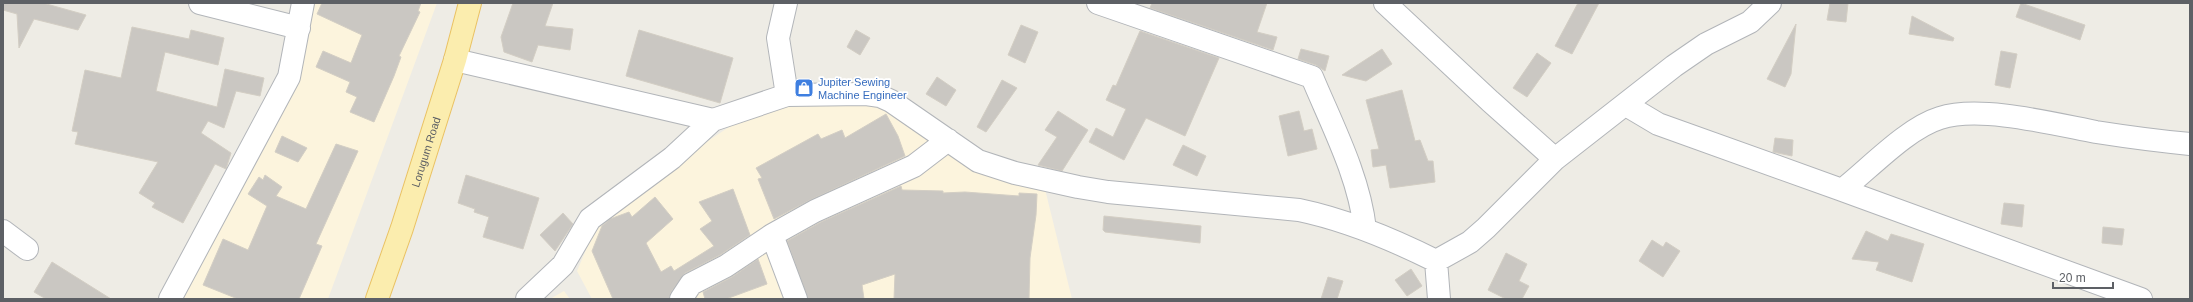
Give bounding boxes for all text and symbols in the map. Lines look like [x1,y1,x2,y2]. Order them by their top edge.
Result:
place label: Jupiter Sewing Machine Engineer [818,76,907,101]
shop icon: Jupiter Sewing Machine Engineer [793,77,815,99]
street label: Lorugum Road [409,115,443,189]
scale bar [2053,264,2113,290]
text: 20 m [2059,271,2086,285]

